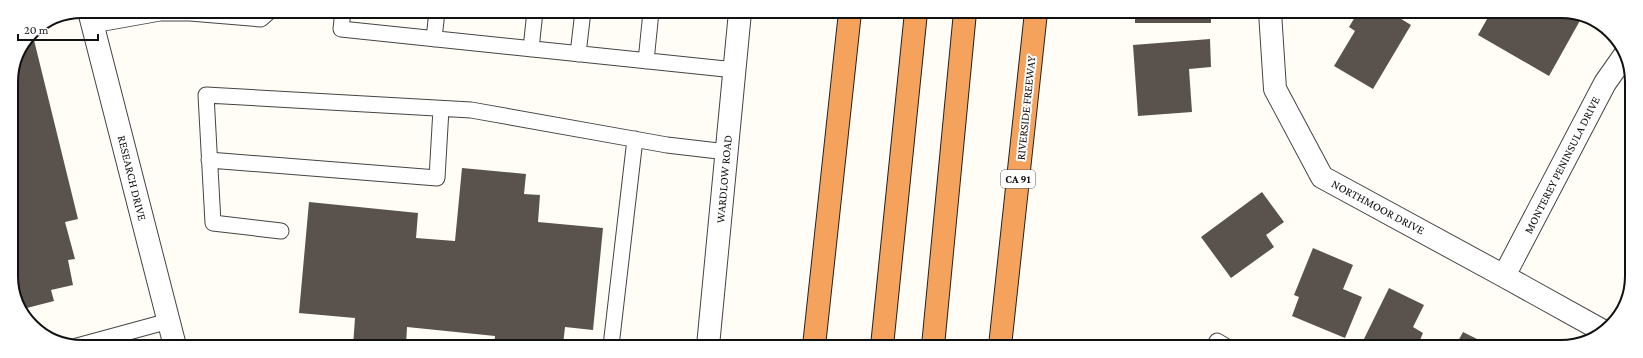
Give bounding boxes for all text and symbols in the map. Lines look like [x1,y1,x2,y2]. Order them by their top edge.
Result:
scale bar [18,16,98,42]
text: 20 m [24,23,49,37]
street label: RIVERSIDE FREEWAY [1014,54,1039,161]
street label: MONTEREY PENINSULA DRIVE [1521,93,1603,236]
street label: RESEARCH DRIVE [115,134,149,223]
street label: WARDLOW ROAD [713,134,735,224]
road number: CA 91 [1001,170,1035,188]
street label: NORTHMOOR DRIVE [1329,177,1427,238]

